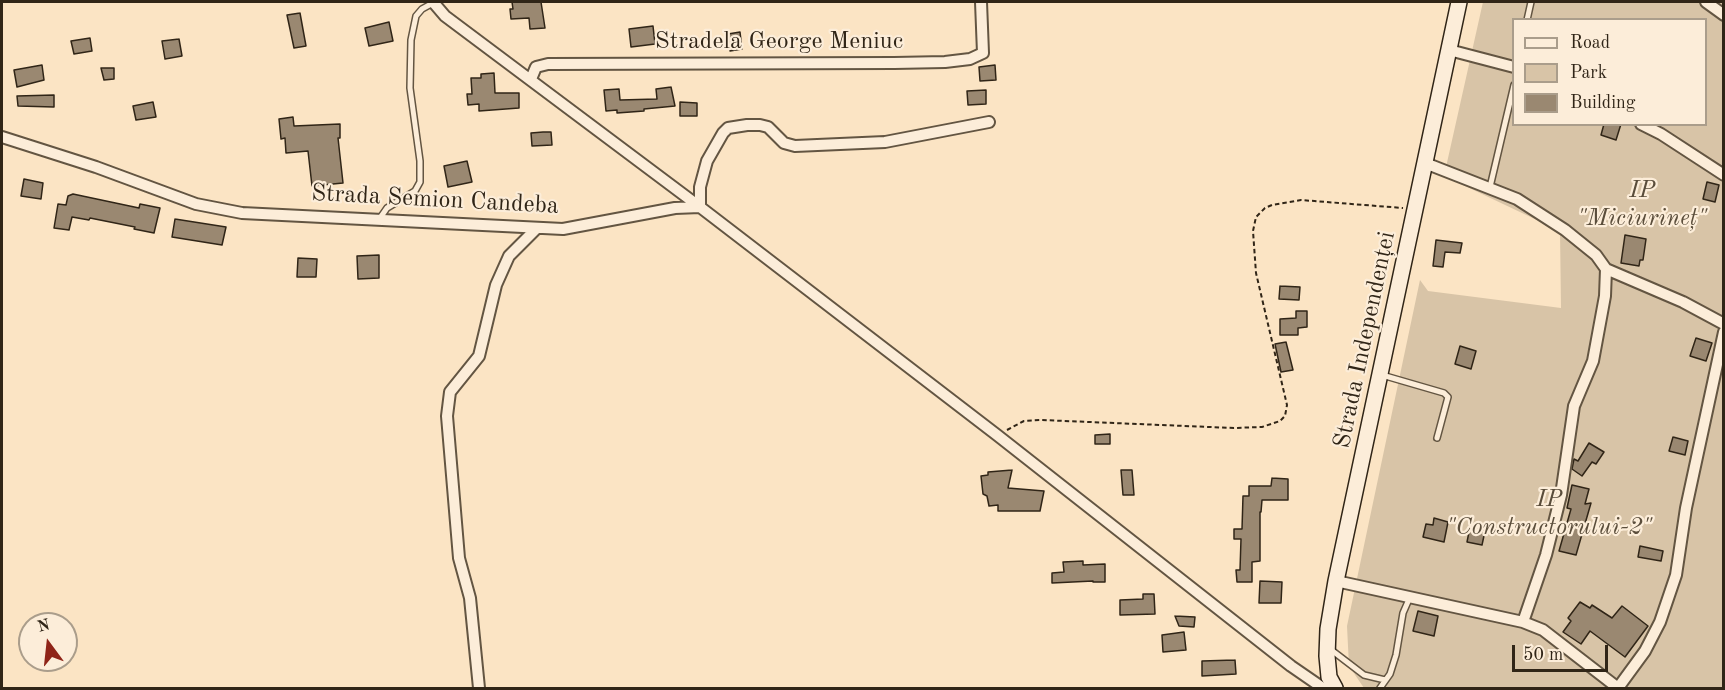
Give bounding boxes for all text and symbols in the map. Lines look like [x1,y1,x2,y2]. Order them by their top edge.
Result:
legend [1512,18,1707,126]
street label: Stradela George Meniuc [655,28,903,56]
text: Road [1570,34,1610,52]
text: Park [1570,64,1607,82]
text: Building [1570,94,1635,112]
park label: IP "Miciurineț" [1577,177,1707,233]
street label: Strada Semion Candeba [311,179,559,221]
street label: Strada Independenței [1328,229,1402,451]
park label: IP "Constructorului-2" [1446,486,1652,542]
north arrow [18,612,78,672]
text: N [36,617,52,636]
scale bar [1515,633,1611,671]
text: 50 m [1523,646,1563,664]

